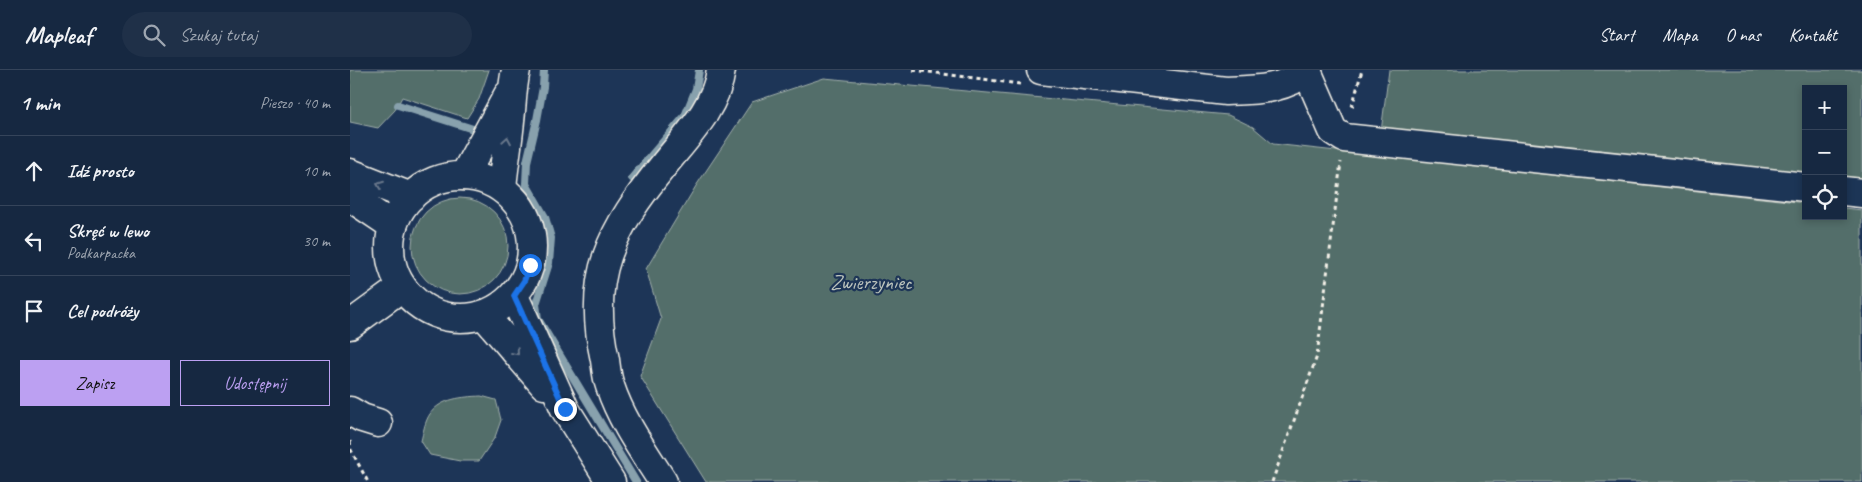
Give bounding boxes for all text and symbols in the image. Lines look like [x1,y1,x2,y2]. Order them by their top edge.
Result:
search box [122,12,472,57]
text: Mapleaf [25,20,92,50]
icon: search [140,21,168,49]
text: Szukaj tutaj [180,23,257,47]
text: Start [1599,24,1635,46]
text: Mapa [1663,24,1697,46]
text: O nas [1725,24,1761,46]
text: Kontakt [1789,24,1837,46]
map controls [1802,85,1847,220]
button: + [1802,85,1847,130]
text: 1 min [20,90,60,116]
text: Pieszo · 40 m [260,93,330,113]
button: − [1802,130,1847,175]
one-way arrow [502,135,512,144]
icon: ahead [20,157,48,185]
text: Idź prosto [67,159,134,183]
text: 10 m [303,161,330,181]
button: locate [1802,175,1847,220]
one-way arrow [377,181,385,191]
text: Skręć w lewo [67,219,149,243]
icon: left [20,227,48,255]
text: 30 m [303,231,330,251]
text: Podkarpacka [67,243,135,263]
route start [519,254,542,277]
park label: Zwierzyniec [830,269,913,295]
icon: arrive [20,297,48,325]
text: Cel podróży [67,299,138,323]
one-way arrow [510,346,519,355]
button: Zapisz [20,360,170,406]
button: Udostępnij [180,360,330,406]
route end [554,398,577,421]

